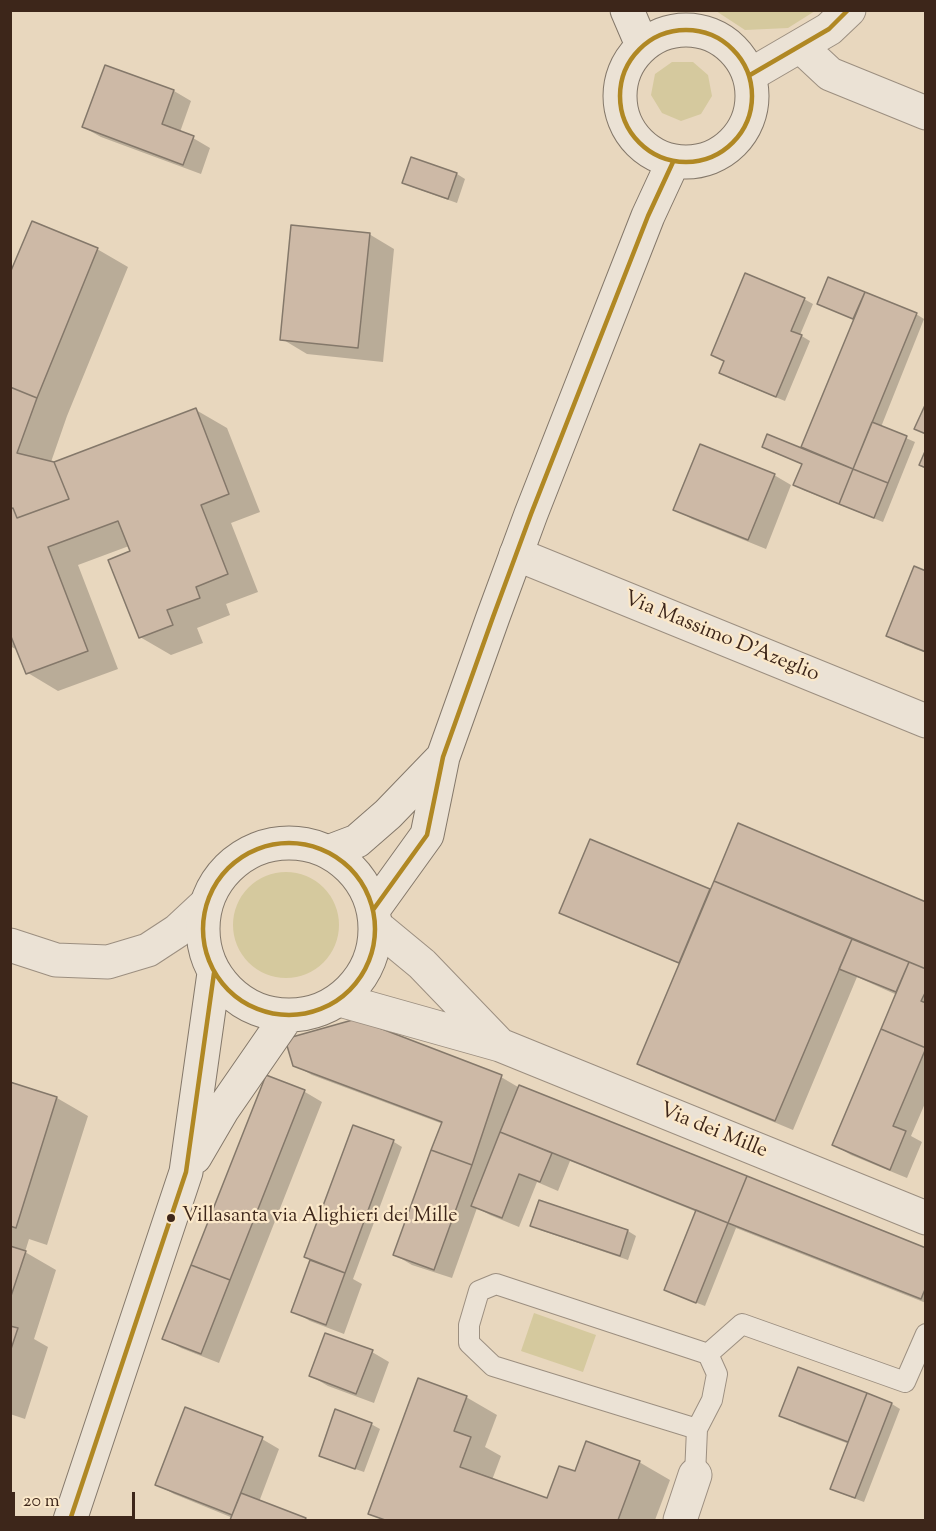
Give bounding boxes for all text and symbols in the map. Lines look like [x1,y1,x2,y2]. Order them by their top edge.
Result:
street label: Via Massimo D'Azeglio [620,587,822,689]
street label: Via dei Mille [655,1099,771,1165]
place label: Villasanta via Alighieri dei Mille [182,1206,458,1230]
marker: Villasanta via Alighieri dei Mille [165,1212,177,1224]
scale bar [15,1480,138,1518]
text: 20 m [23,1489,60,1515]

